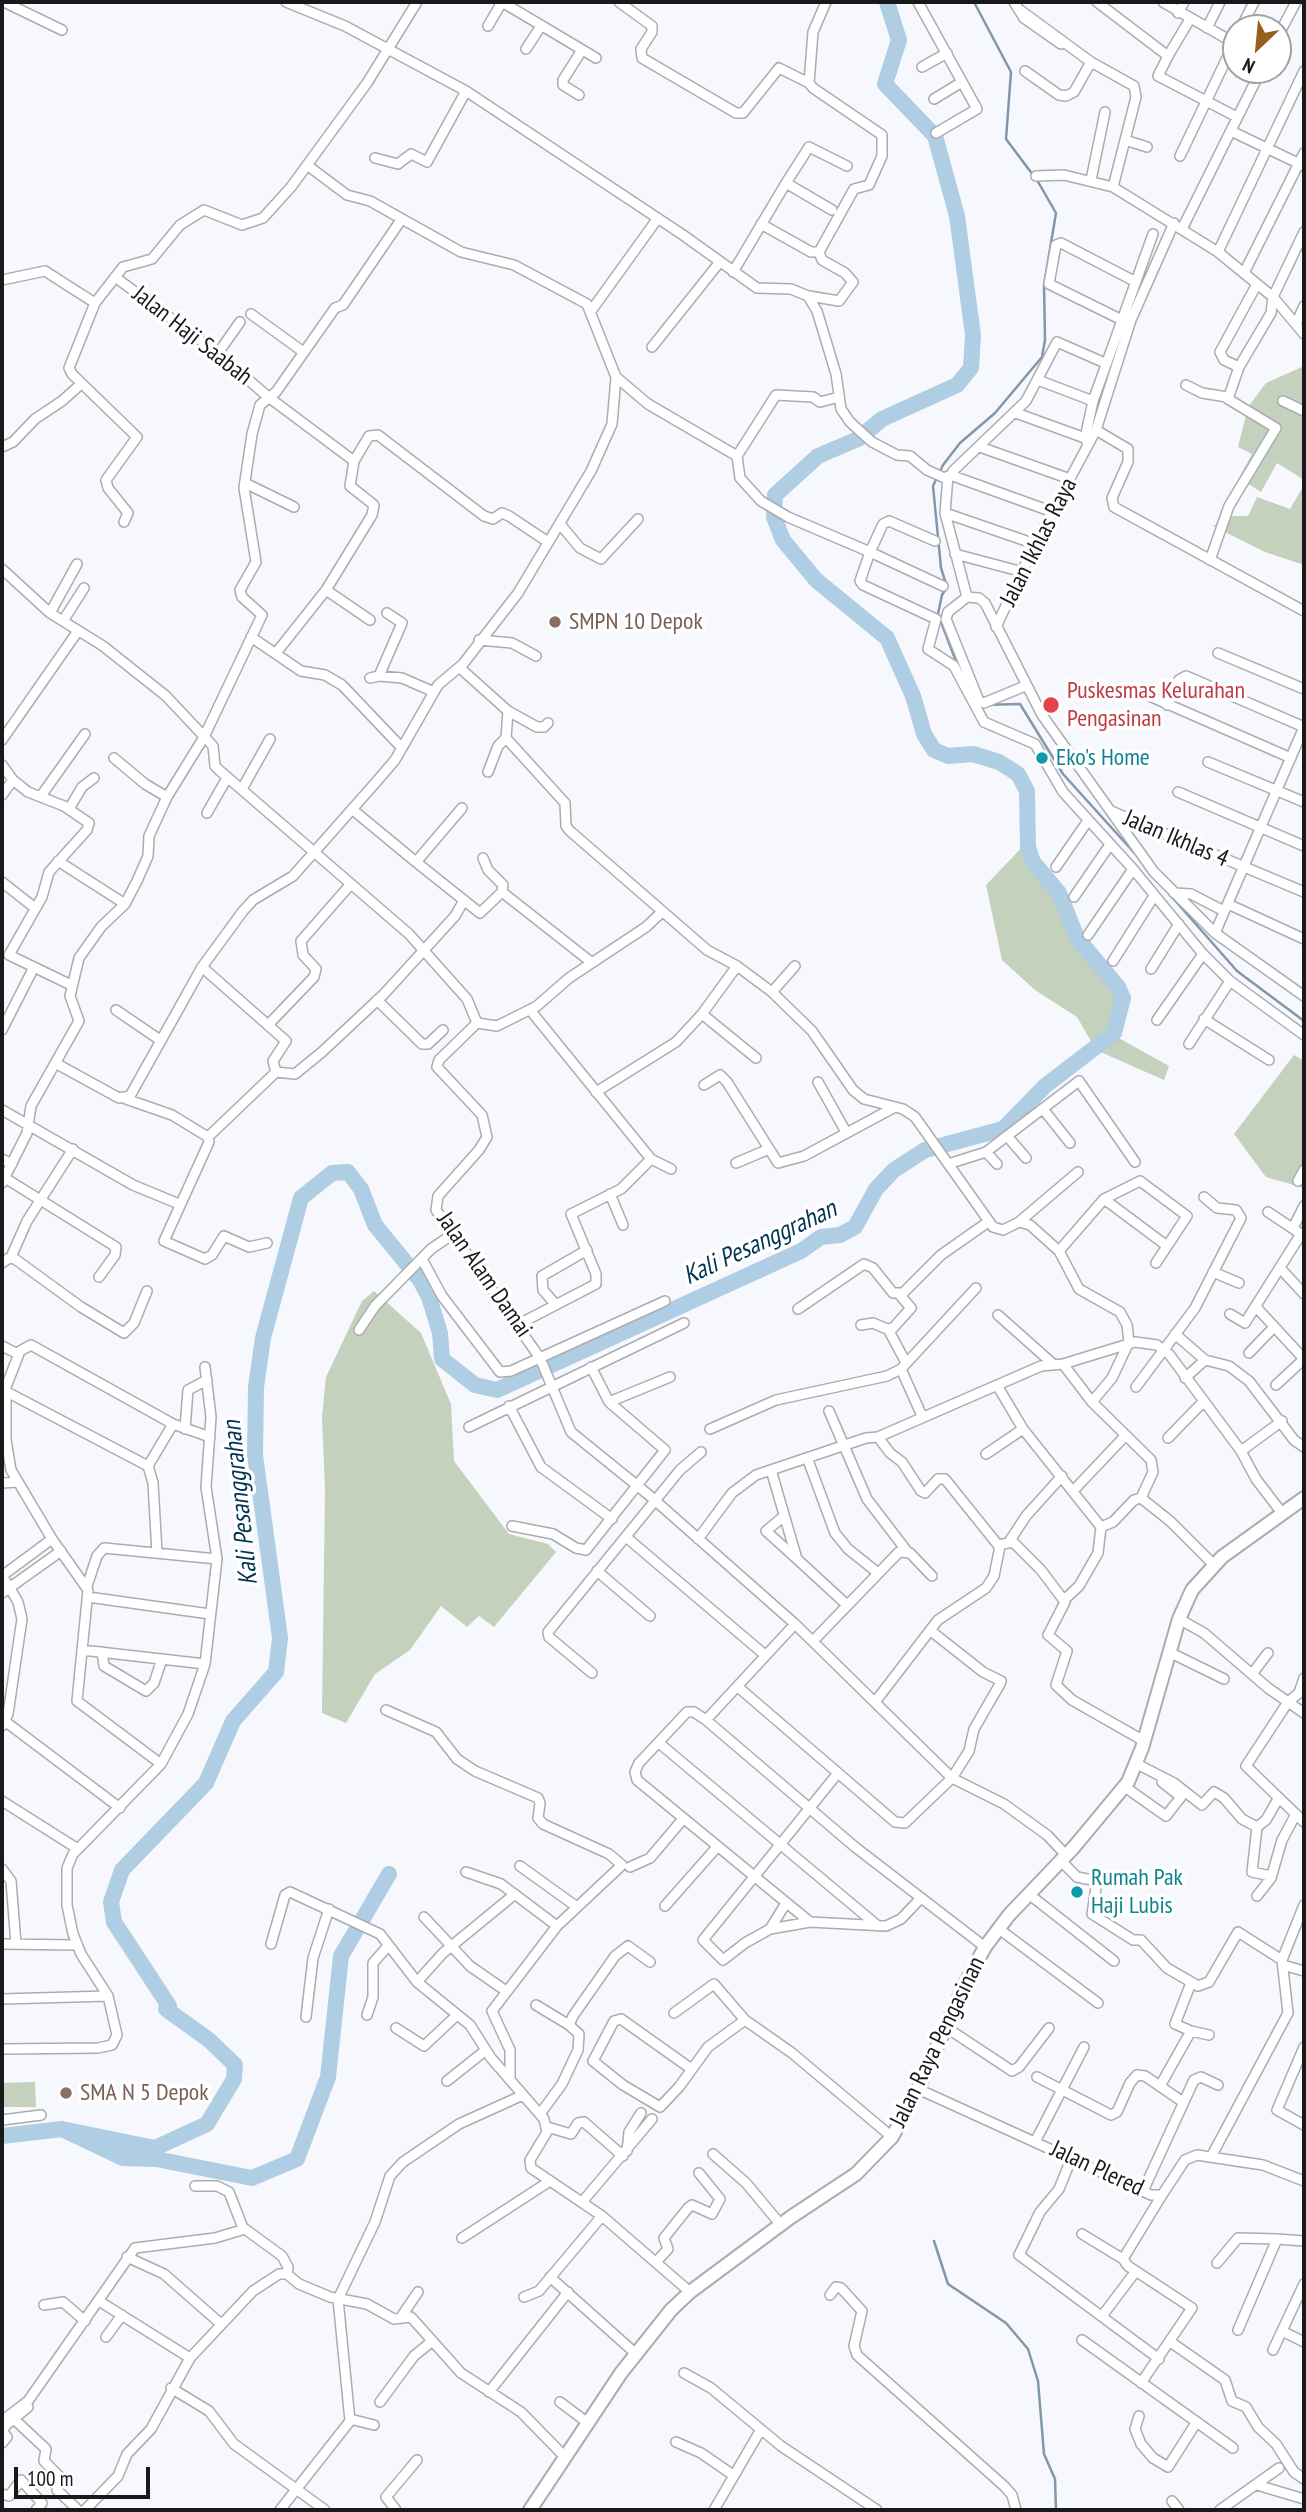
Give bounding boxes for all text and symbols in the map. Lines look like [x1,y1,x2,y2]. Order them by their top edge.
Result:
north arrow [1222,14,1292,84]
text: N [1239,53,1259,79]
street label: Jalan Haji Saabah [126,280,258,392]
street label: Jalan Ikhlas Raya [994,473,1084,611]
place label: SMPN 10 Depok [569,608,703,636]
marker: SMPN 10 Depok [547,614,563,630]
place label: Puskesmas Kelurahan Pengasinan [1067,677,1245,733]
marker: Puskesmas Kelurahan Pengasinan [1041,695,1061,715]
place label: Eko's Home [1056,744,1150,772]
marker: Eko's Home [1034,750,1050,766]
street label: Jalan Ikhlas 4 [1119,804,1233,874]
water label: Kali Pesanggrahan [678,1194,842,1292]
street label: Jalan Alam Damai [430,1207,538,1343]
water label: Kali Pesanggrahan [217,1419,265,1587]
place label: Rumah Pak Haji Lubis [1091,1864,1183,1920]
marker: Rumah Pak Haji Lubis [1069,1884,1085,1900]
street label: Jalan Raya Pengasinan [884,1952,992,2132]
place label: SMA N 5 Depok [80,2079,209,2107]
marker: SMA N 5 Depok [58,2085,74,2101]
street label: Jalan Plered [1046,2135,1148,2203]
scale bar [18,2452,154,2496]
text: 100 m [27,2465,73,2492]

